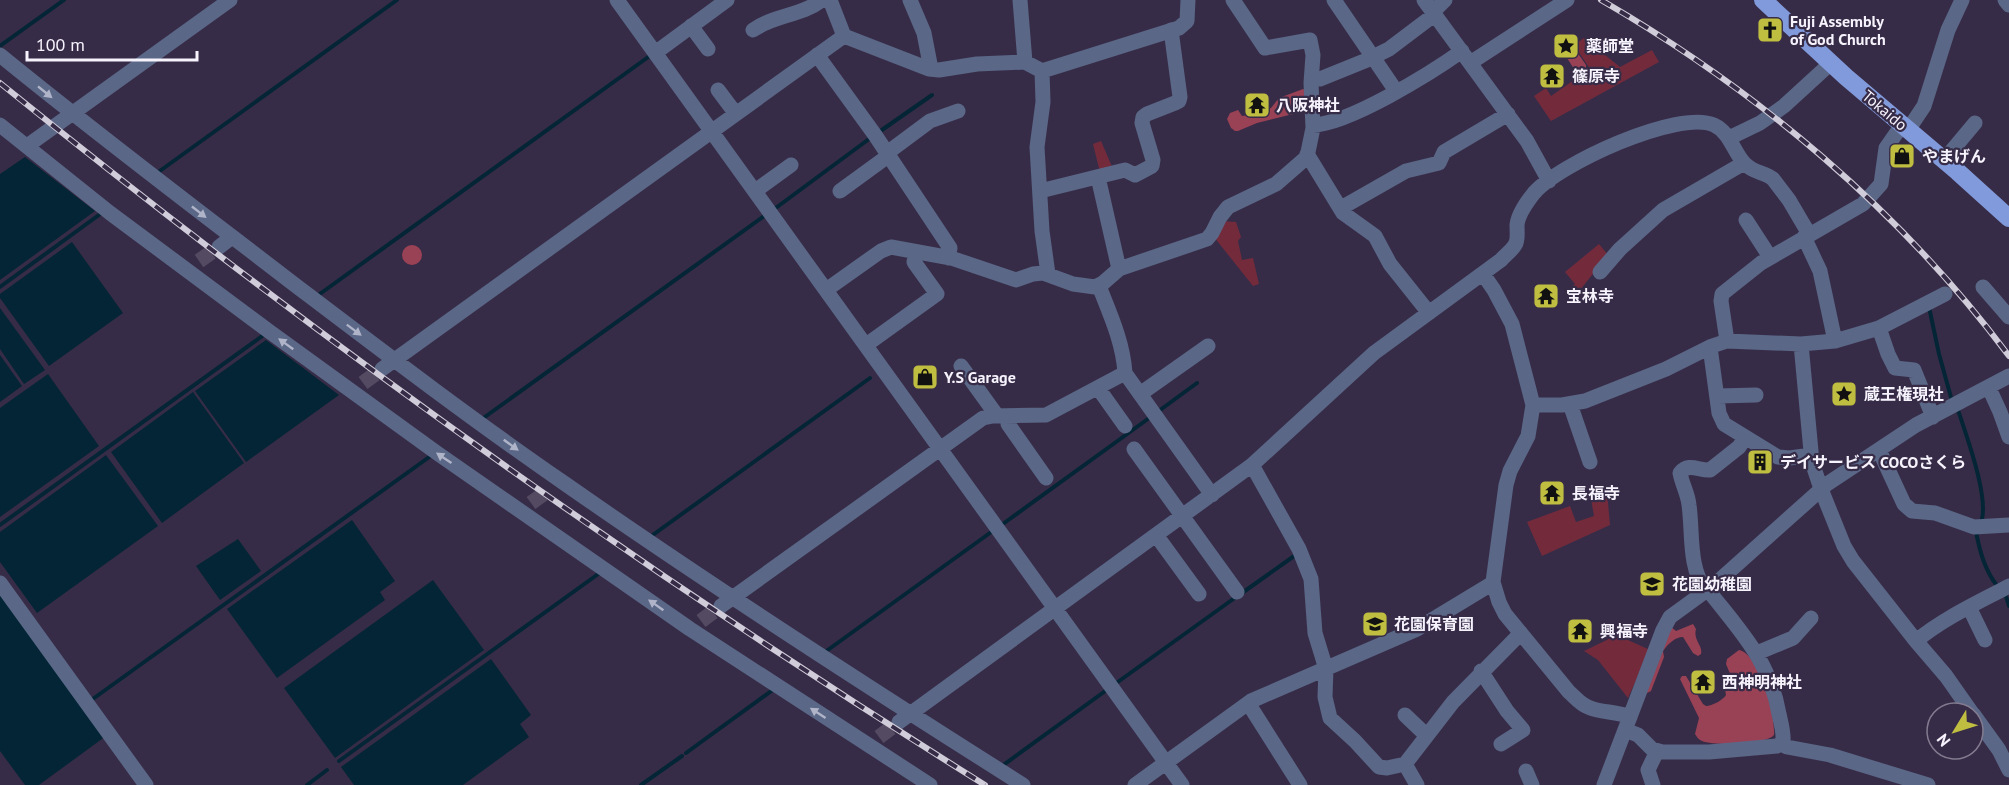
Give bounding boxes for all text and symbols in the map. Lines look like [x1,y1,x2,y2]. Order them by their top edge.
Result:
place label: Fuji Assembly of God Church [1790,11,1886,49]
church icon: Fuji Assembly of God Church [1755,15,1785,45]
scale bar [27,24,196,62]
place icon: 薬師堂 [1551,31,1581,61]
text: 100 m [36,33,85,56]
place label: 薬師堂 [1586,36,1634,56]
temple icon: 篠原寺 [1537,61,1567,91]
place label: 篠原寺 [1572,66,1620,86]
one-way arrow [38,85,53,97]
street label: Tokaido [1858,85,1912,135]
temple icon: 八阪神社 [1242,90,1272,120]
place label: 八阪神社 [1276,95,1340,115]
shop icon: やまげん [1887,141,1917,171]
place label: やまげん [1922,146,1986,166]
one-way arrow [192,205,207,217]
temple icon: 宝林寺 [1531,281,1561,311]
place label: 宝林寺 [1566,286,1614,306]
one-way arrow [347,323,362,335]
one-way arrow [278,338,294,350]
shop icon: Y.S Garage [910,362,940,392]
place label: Y.S Garage [943,367,1016,387]
place icon: 蔵王権現社 [1829,379,1859,409]
place label: 蔵王権現社 [1864,384,1944,404]
one-way arrow [503,439,519,451]
building icon: デイサービス COCOさくら [1745,447,1775,477]
one-way arrow [437,452,453,464]
place label: デイサービス COCOさくら [1780,452,1966,472]
temple icon: 長福寺 [1537,478,1567,508]
place label: 長福寺 [1572,483,1620,503]
school or university icon: 花園幼稚園 [1637,569,1667,599]
place label: 花園幼稚園 [1672,574,1752,594]
one-way arrow [648,600,664,611]
school or university icon: 花園保育園 [1360,609,1390,639]
place label: 花園保育園 [1394,614,1474,634]
temple icon: 興福寺 [1565,616,1595,646]
place label: 興福寺 [1600,621,1648,641]
temple icon: 西神明神社 [1688,667,1718,697]
place label: 西神明神社 [1722,672,1802,692]
north arrow [1925,701,1985,761]
one-way arrow [811,707,827,719]
text: N [1932,730,1954,751]

